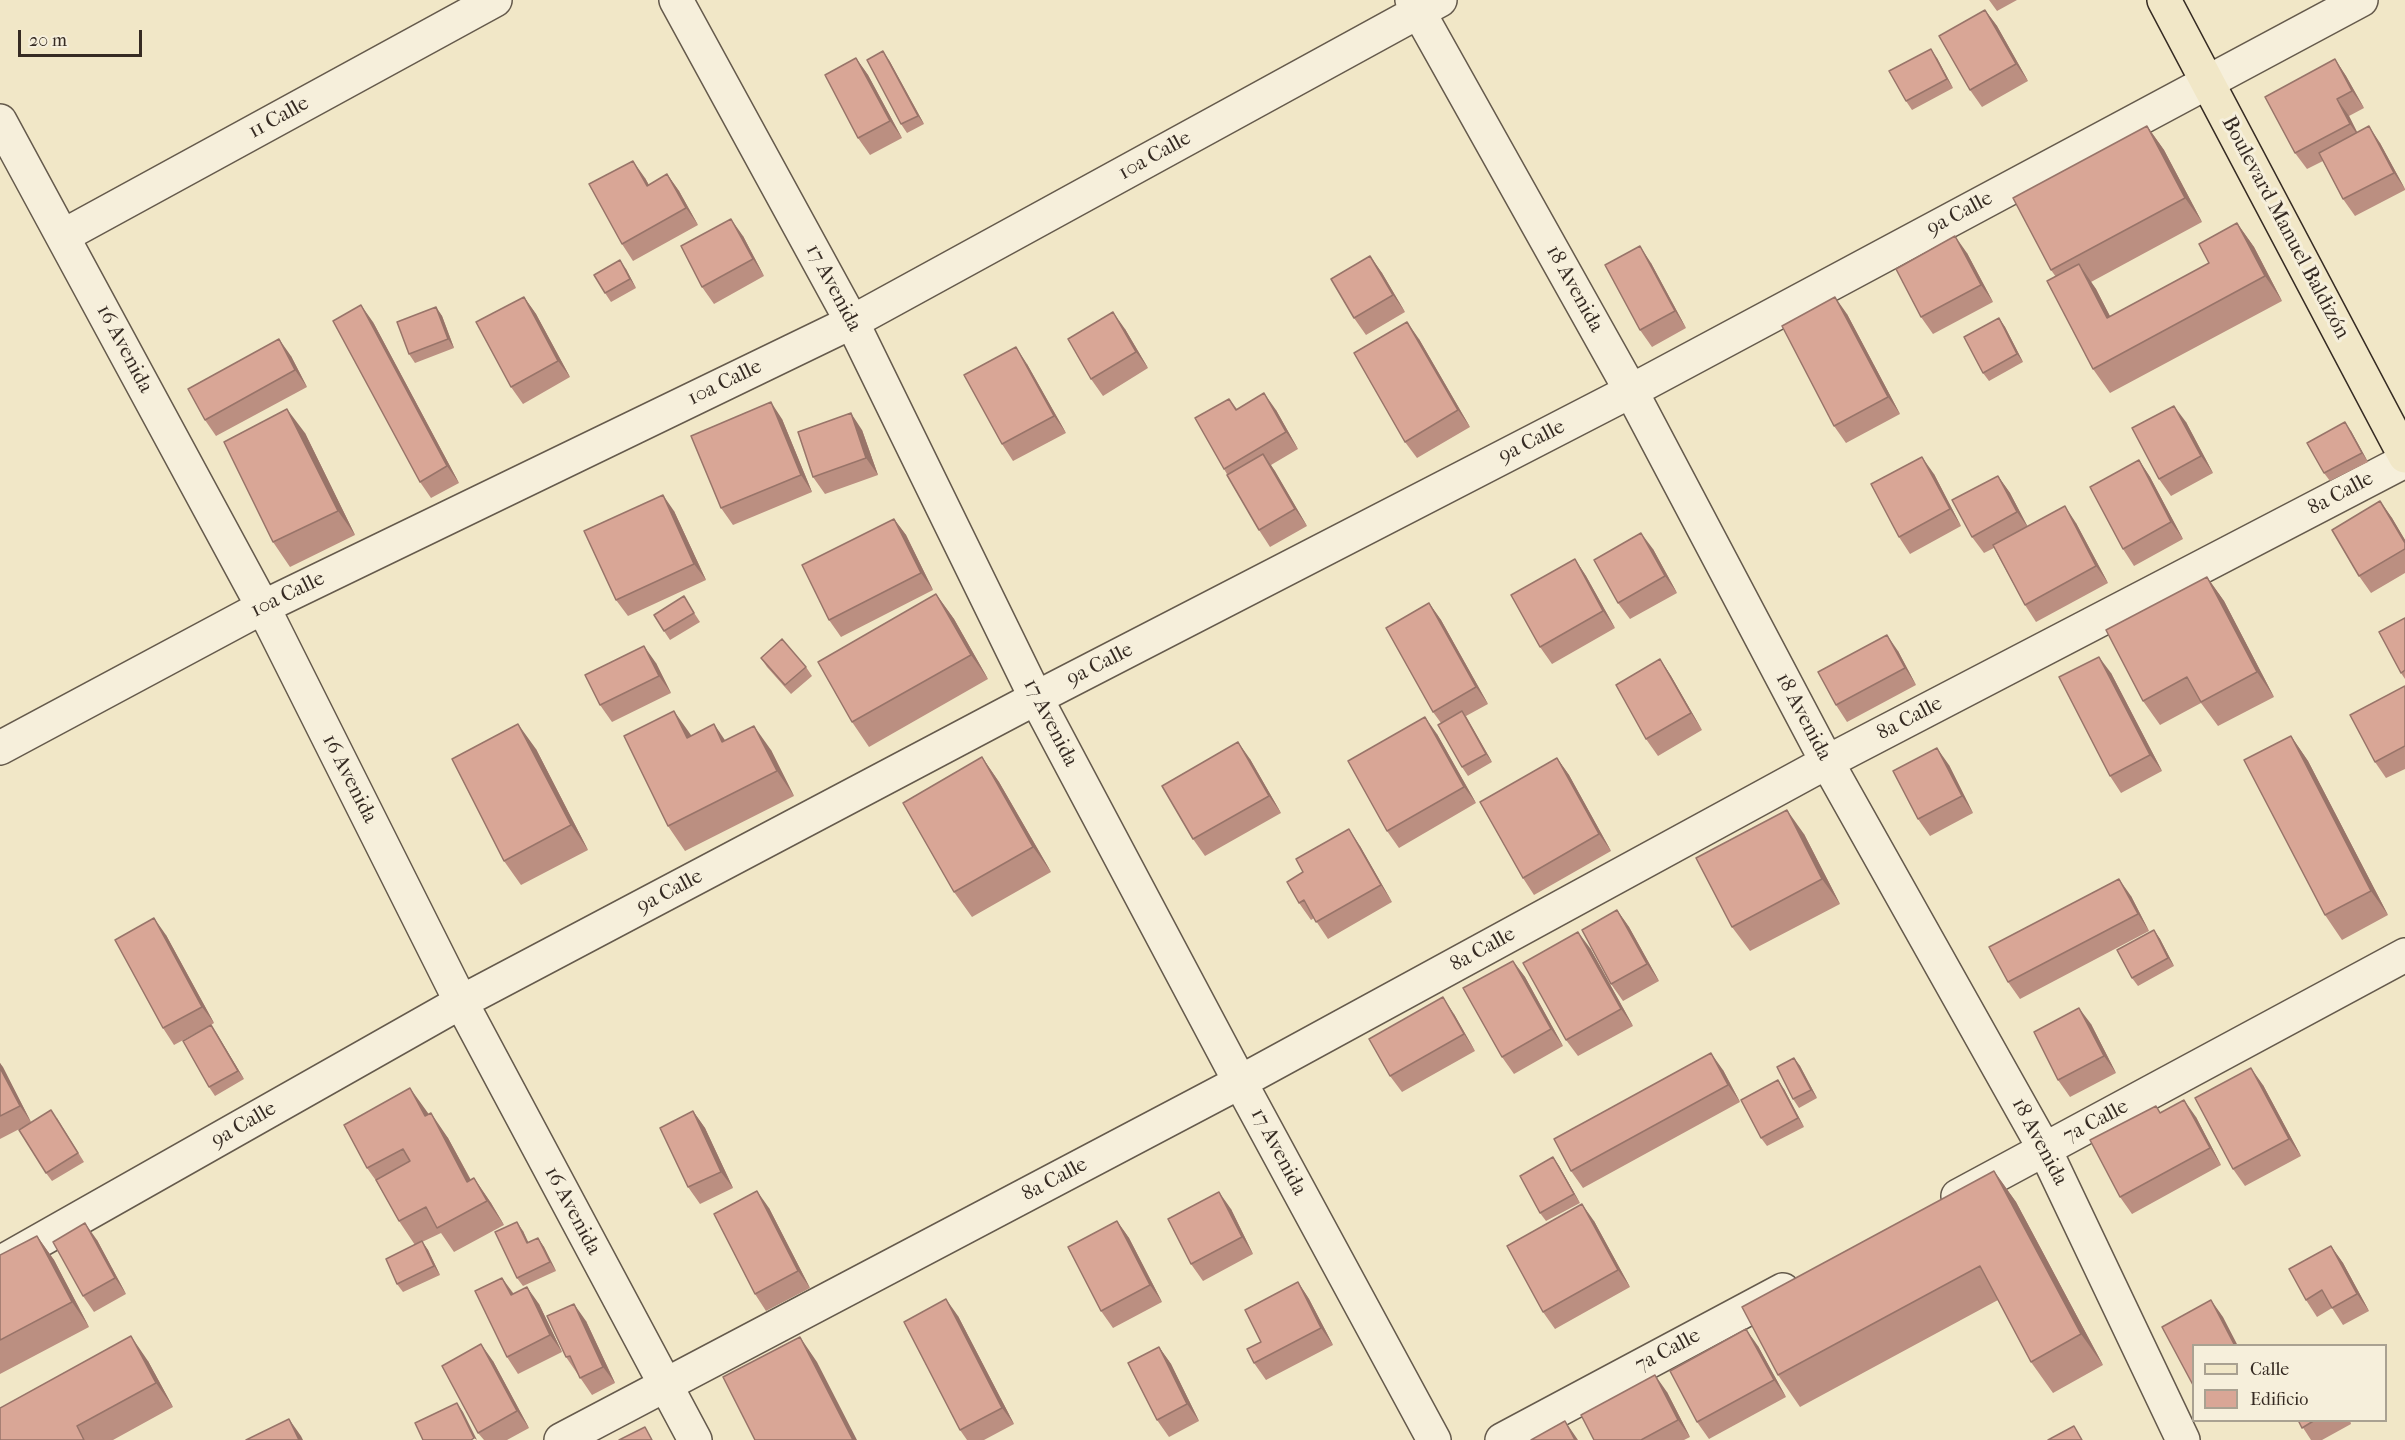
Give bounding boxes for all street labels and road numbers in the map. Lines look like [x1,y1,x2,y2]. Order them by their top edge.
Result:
street label: 11 Calle [244,91,314,145]
street label: Boulevard Manuel Baldizón [2216,112,2354,344]
street label: 10a Calle [1114,126,1196,186]
street label: 9a Calle [1923,186,1997,242]
street label: 17 Avenida [800,240,866,336]
street label: 18 Avenida [1540,241,1608,337]
street label: 16 Avenida [90,301,158,397]
street label: 10a Calle [684,354,766,412]
street label: 9a Calle [1495,415,1569,469]
street label: 8a Calle [2304,466,2378,522]
street label: 10a Calle [247,566,329,624]
street label: 9a Calle [1063,638,1137,692]
street label: 18 Avenida [1769,669,1837,765]
street label: 17 Avenida [1017,675,1083,771]
street label: 8a Calle [1873,691,1947,747]
street label: 16 Avenida [316,730,382,828]
street label: 9a Calle [633,864,707,920]
street label: 8a Calle [1446,922,1520,978]
street label: 18 Avenida [2005,1094,2073,1190]
street label: 7a Calle [2059,1094,2133,1150]
street label: 9a Calle [207,1096,281,1154]
street label: 17 Avenida [1245,1104,1311,1200]
street label: 8a Calle [1018,1152,1092,1208]
street label: 16 Avenida [538,1163,606,1259]
street label: 7a Calle [1631,1323,1705,1379]

